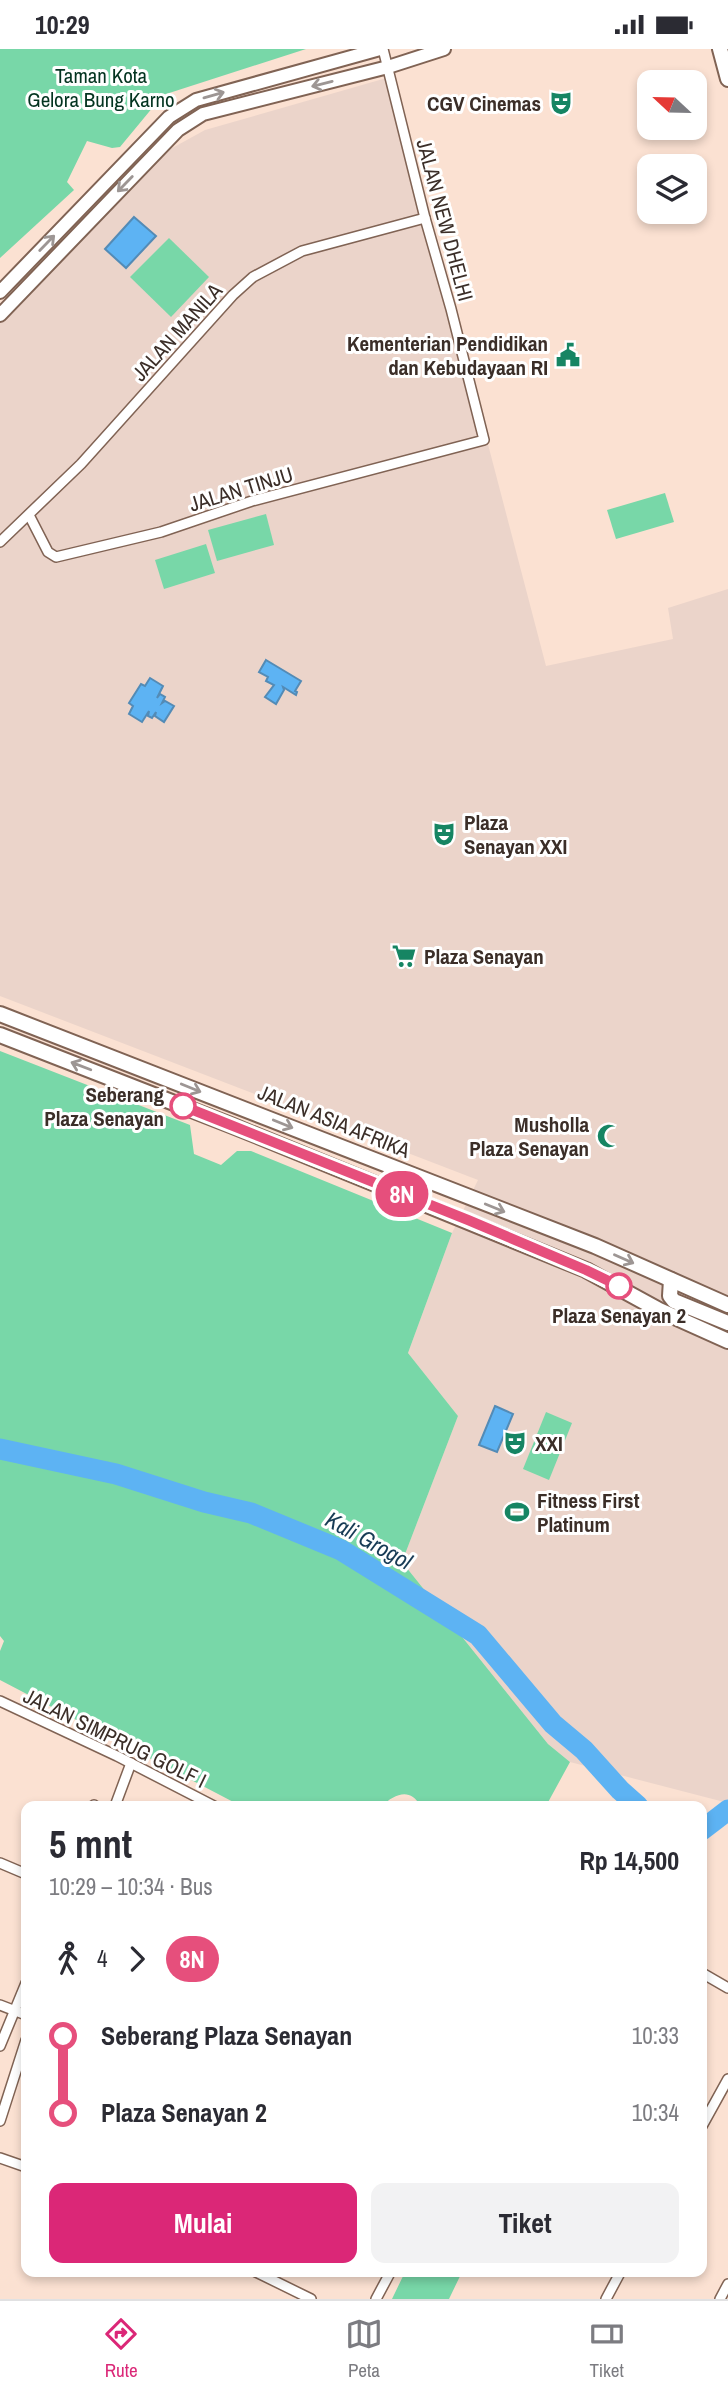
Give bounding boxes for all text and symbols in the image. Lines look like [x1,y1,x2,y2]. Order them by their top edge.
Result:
text: 10:29 [35,7,90,42]
park label: Taman Kota Gelora Bung Karno [27,61,175,114]
north arrow [637,70,707,140]
map controls [637,70,707,224]
one-way arrow [311,78,333,91]
one-way arrow [203,88,225,101]
place label: CGV Cinemas [427,89,541,118]
theatre icon: CGV Cinemas [547,89,575,117]
street label: JALAN NEW DHELHI [409,136,481,304]
button: layers [637,154,707,224]
one-way arrow [117,175,134,192]
one-way arrow [39,235,56,252]
street label: JALAN MANILA [125,276,229,387]
place label: Kementerian Pendidikan dan Kebudayaan RI [347,329,548,382]
public building icon: Kementerian Pendidikan dan Kebudayaan RI [554,341,582,369]
street label: JALAN TINJU [186,460,296,518]
place label: Plaza Senayan XXI [464,808,567,861]
theatre icon: Plaza Senayan XXI [430,820,458,848]
supermarket icon: Plaza Senayan [390,942,418,970]
place label: Plaza Senayan [424,942,544,971]
one-way arrow [70,1059,92,1072]
street label: JALAN ASIA AFRIKA [254,1077,415,1165]
place label: Seberang Plaza Senayan [44,1080,164,1133]
one-way arrow [180,1082,202,1095]
marker: Seberang Plaza Senayan [170,1093,196,1119]
place label: Musholla Plaza Senayan [469,1110,589,1163]
one-way arrow [272,1118,294,1131]
mosque icon: Musholla Plaza Senayan [595,1122,623,1150]
line badge: 8N [370,1171,434,1217]
text: 8N [389,1178,415,1210]
one-way arrow [483,1202,505,1215]
one-way arrow [613,1253,635,1266]
marker: Plaza Senayan 2 [606,1273,632,1299]
place label: Plaza Senayan 2 [552,1301,686,1330]
theatre icon: XXI [501,1429,529,1457]
place label: XXI [535,1429,563,1458]
place label: Fitness First Platinum [537,1486,640,1539]
sports icon: Fitness First Platinum [503,1498,531,1526]
water label: Kali Grogol [320,1504,418,1577]
street label: JALAN SIMPRUG GOLF I [19,1681,211,1795]
text: 5 mnt [49,1819,132,1870]
text: Rp 14,500 [579,1843,679,1878]
text: 10:29 – 10:34 · Bus [49,1871,213,1902]
icon: walk [49,1940,87,1978]
icon: forward [118,1940,156,1978]
text: 4 [97,1943,108,1974]
text: 8N [180,1943,205,1975]
text: Seberang Plaza Senayan [101,2018,352,2053]
text: 10:33 [632,2020,679,2051]
text: Plaza Senayan 2 [101,2095,267,2130]
text: 10:34 [632,2097,679,2128]
button: Mulai [49,2183,357,2263]
button: Tiket [371,2183,679,2263]
tab: Rute [102,2315,140,2383]
tab: Peta [345,2315,383,2383]
tab: Tiket [588,2315,626,2383]

